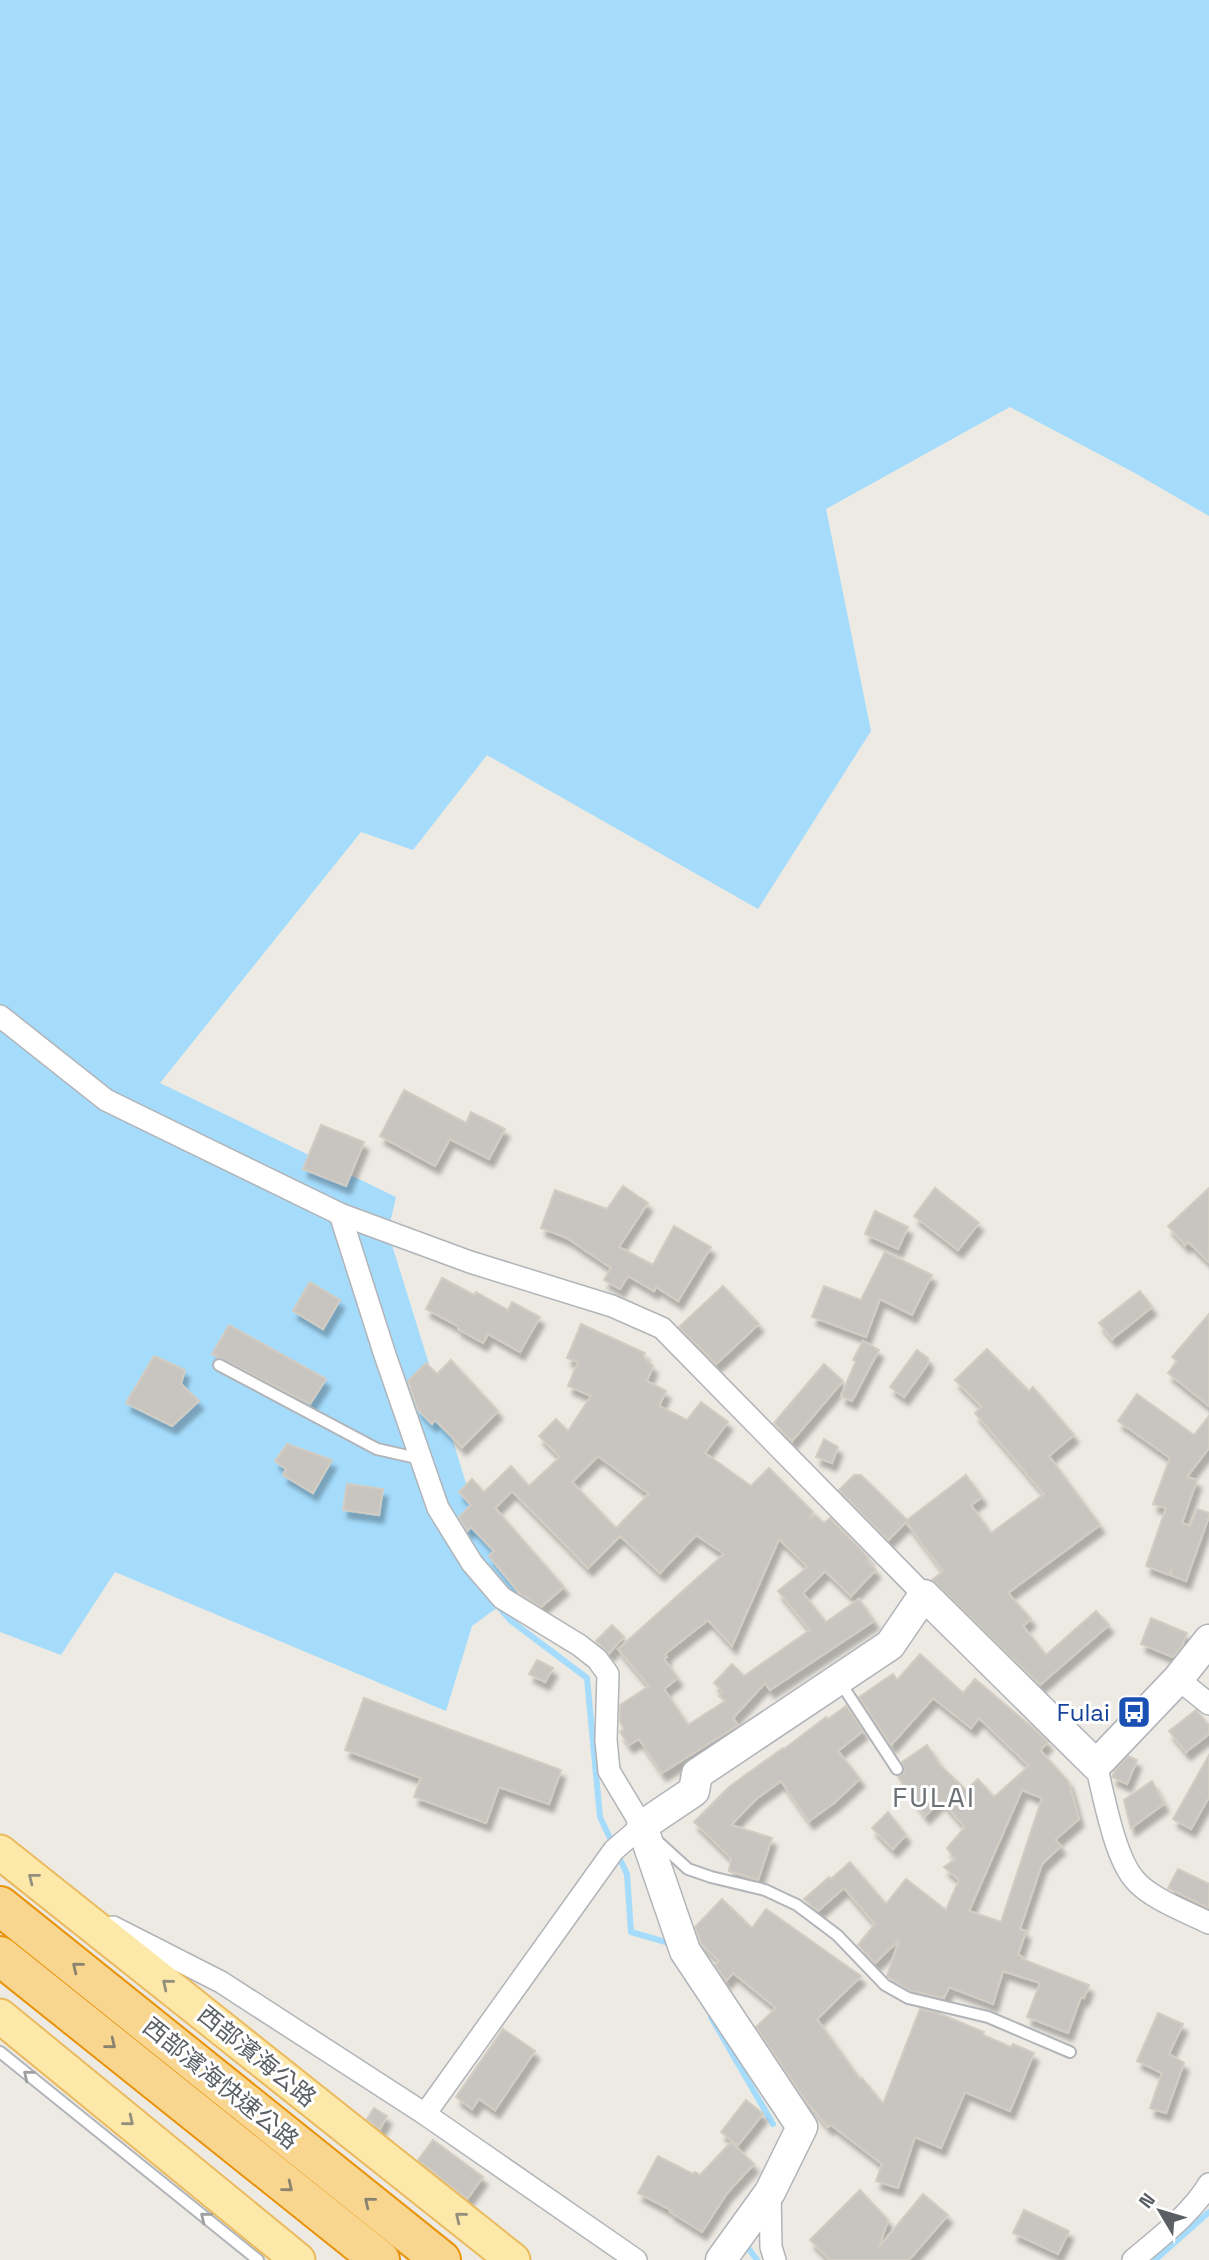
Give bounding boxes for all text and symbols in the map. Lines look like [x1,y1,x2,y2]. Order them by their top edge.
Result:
bus stop icon: Fulai [1115,1693,1153,1731]
place label: Fulai [1057,1697,1110,1728]
district label: FULAI [892,1779,976,1815]
one-way arrow [29,1874,41,1887]
one-way arrow [72,1963,84,1976]
one-way arrow [162,1980,175,1992]
street label: 西部濱海公路 [191,1999,323,2113]
street label: 西部濱海快速公路 [137,2011,305,2155]
one-way arrow [103,2036,115,2049]
one-way arrow [23,2070,36,2083]
one-way arrow [120,2113,133,2125]
north arrow [1125,2176,1195,2246]
one-way arrow [281,2178,293,2191]
text: N [1133,2188,1161,2214]
one-way arrow [364,2197,376,2210]
one-way arrow [201,2213,213,2226]
one-way arrow [455,2213,467,2226]

